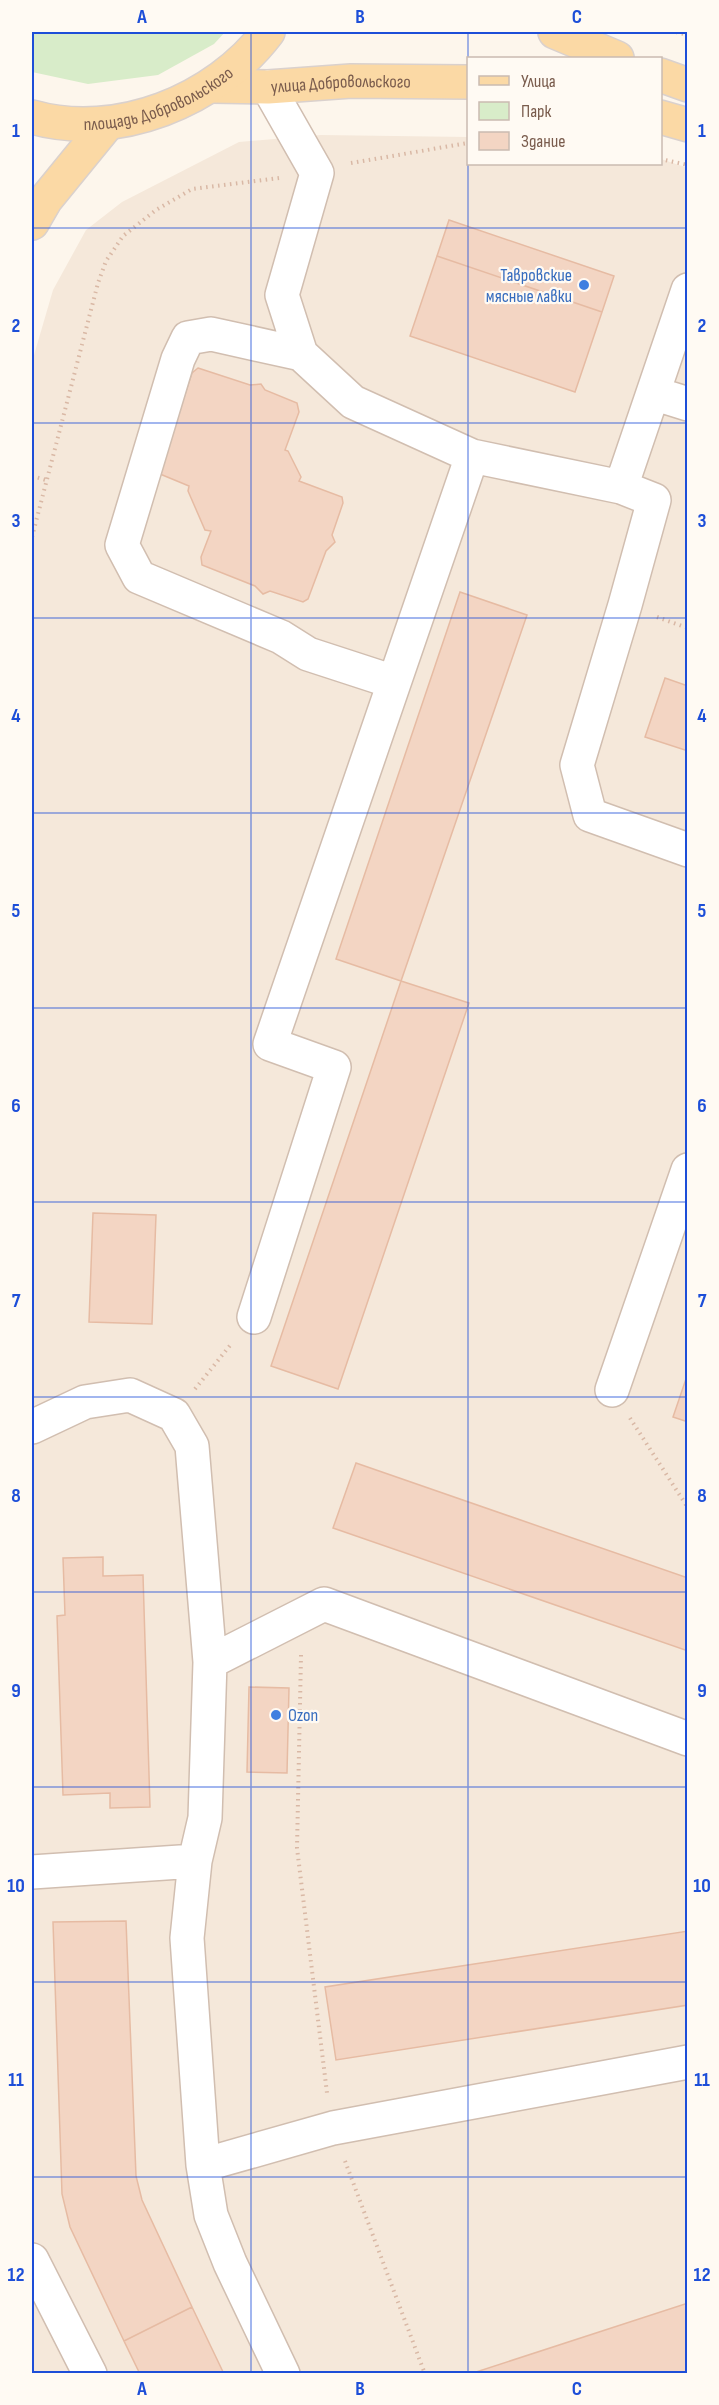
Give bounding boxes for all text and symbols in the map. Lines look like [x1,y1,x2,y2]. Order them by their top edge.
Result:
text: A [136,5,147,29]
text: B [355,5,365,29]
text: C [572,5,582,29]
legend [467,57,662,165]
street label: площадь Добровольского [83,62,237,135]
street label: улица Добровольского [270,70,411,97]
text: Улица [521,71,556,92]
text: Парк [521,101,552,122]
text: 1 [12,119,20,143]
text: 1 [698,119,706,143]
text: Здание [521,131,566,152]
place label: Тавровские мясные лавки [486,265,572,307]
marker: Тавровские мясные лавки [577,278,591,292]
text: 2 [12,314,20,338]
text: 2 [698,314,706,338]
text: 3 [12,509,21,533]
text: 3 [698,509,707,533]
text: 4 [11,704,21,728]
text: 4 [697,704,707,728]
text: 5 [12,899,21,923]
text: 5 [698,899,707,923]
text: 6 [11,1094,21,1118]
text: 6 [697,1094,707,1118]
text: 7 [12,1289,21,1313]
text: 7 [698,1289,707,1313]
text: 8 [11,1484,21,1508]
text: 8 [697,1484,707,1508]
text: 9 [11,1679,21,1703]
text: 9 [697,1679,707,1703]
place label: Ozon [288,1705,318,1726]
marker: Ozon [269,1708,283,1722]
text: 10 [7,1874,25,1898]
text: 10 [693,1874,711,1898]
text: 11 [8,2068,24,2092]
text: 11 [694,2068,710,2092]
text: 12 [8,2263,24,2287]
text: 12 [694,2263,710,2287]
text: A [136,2377,147,2401]
text: B [355,2377,365,2401]
text: C [572,2377,582,2401]

